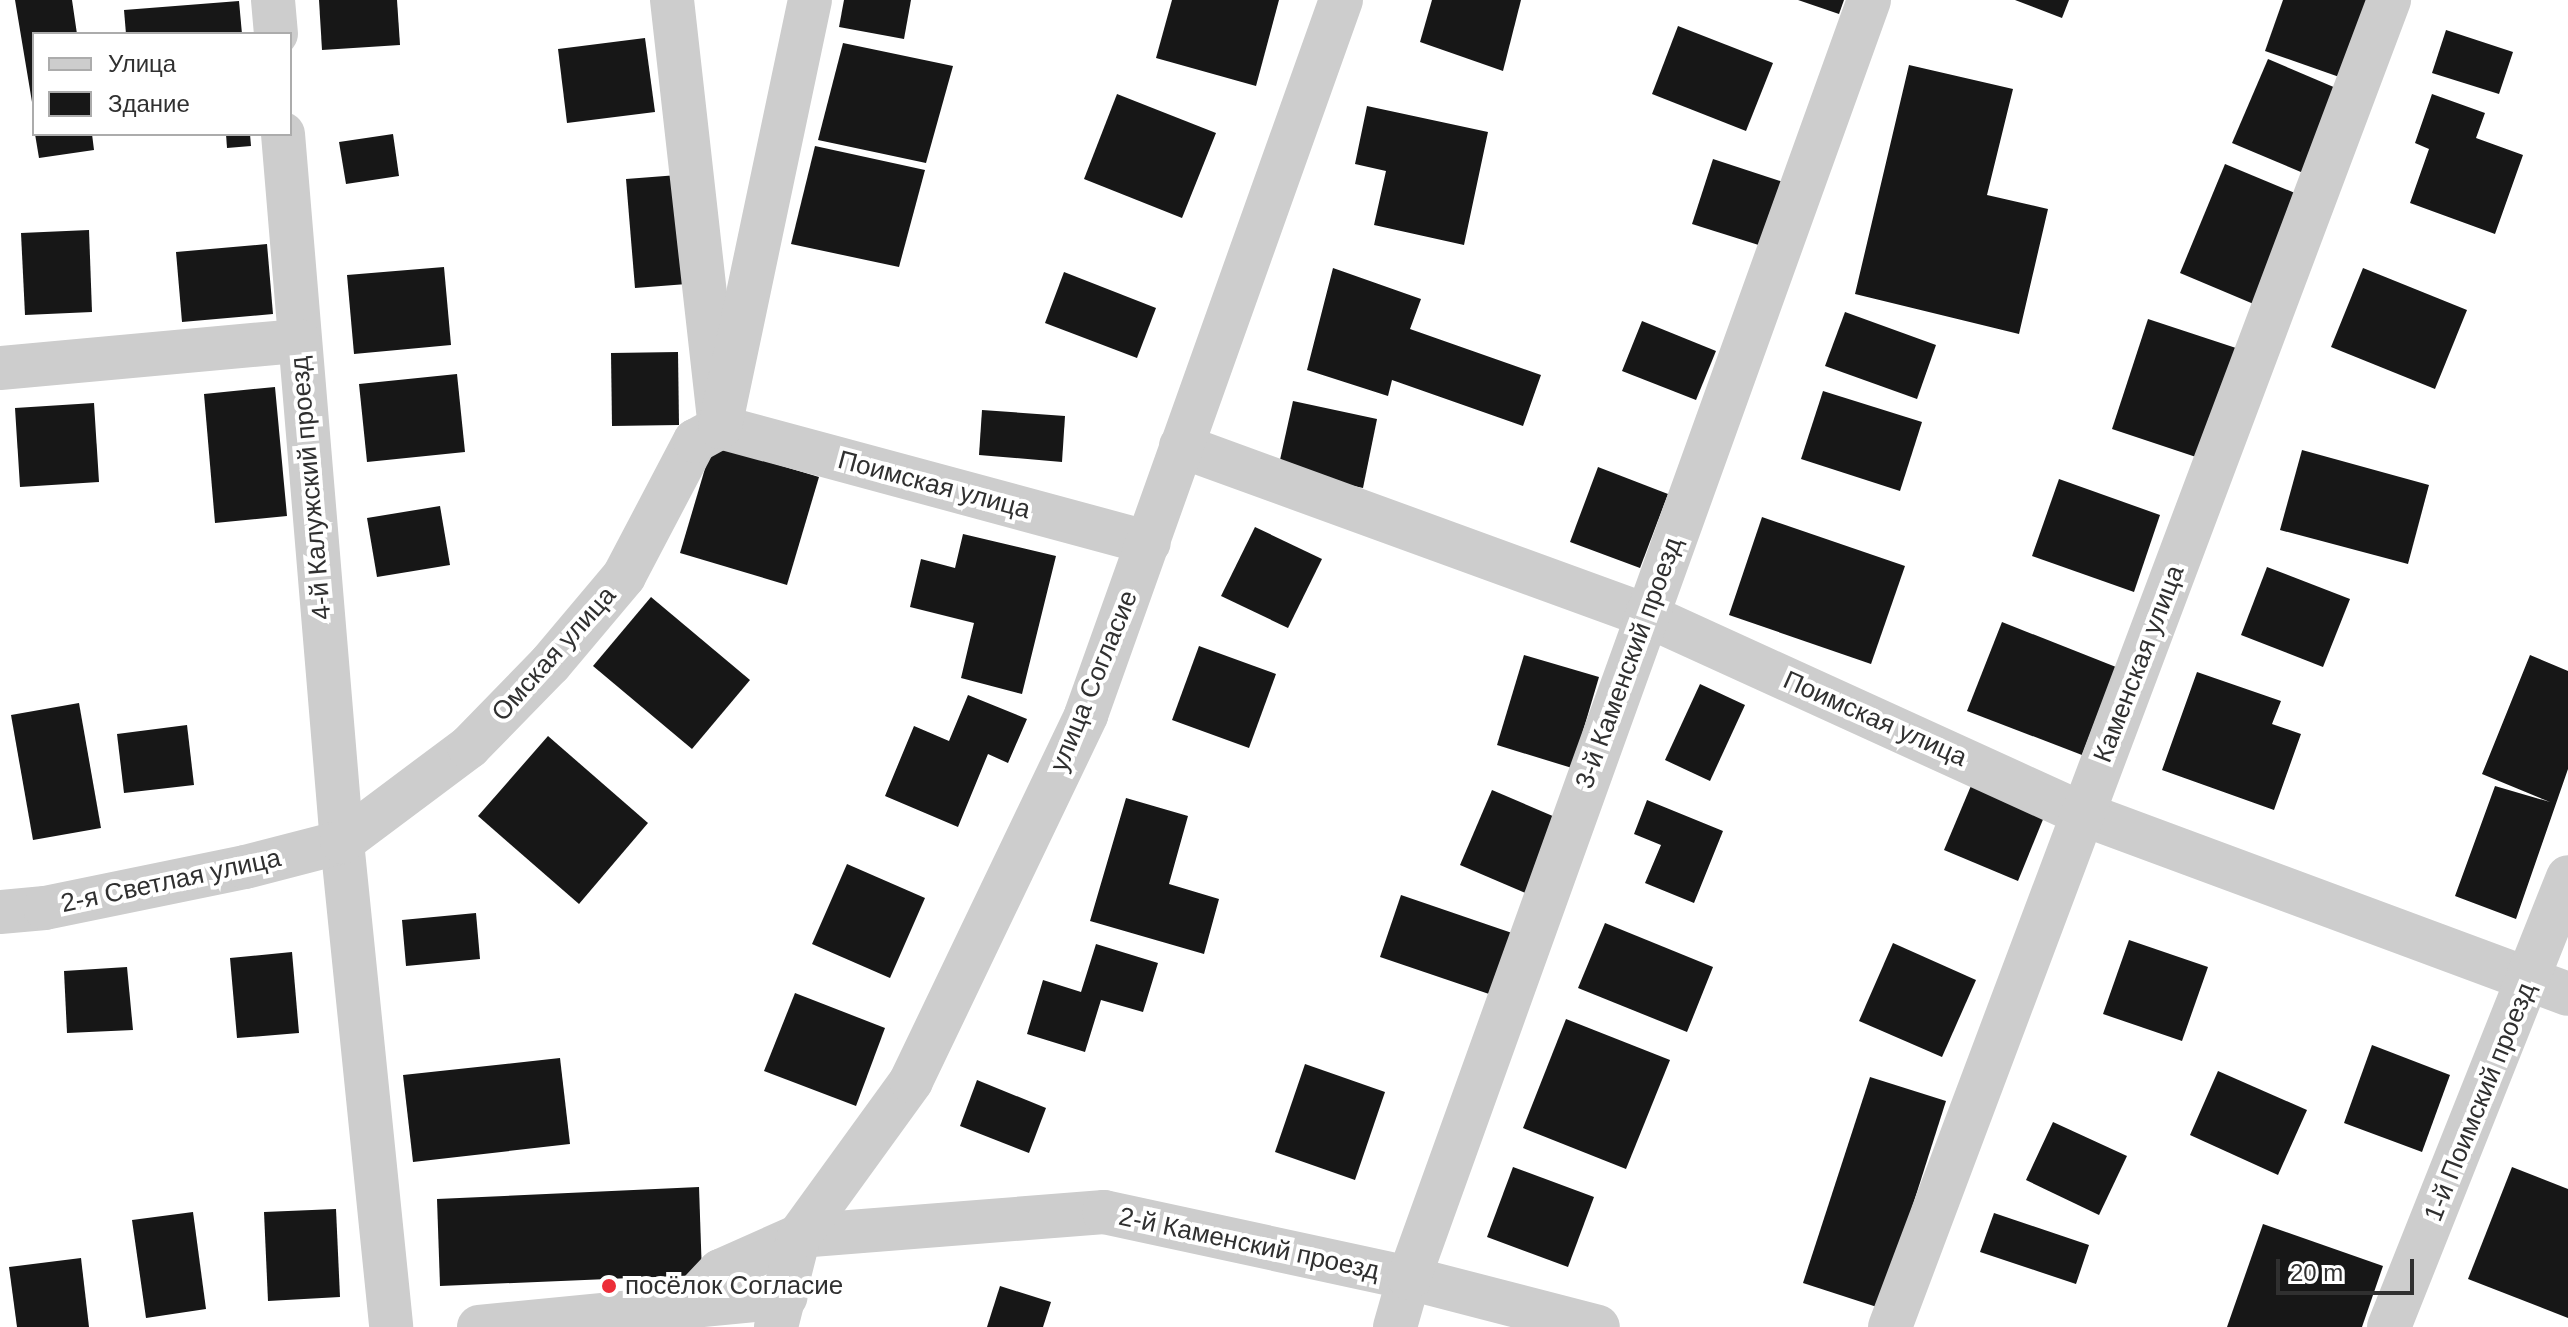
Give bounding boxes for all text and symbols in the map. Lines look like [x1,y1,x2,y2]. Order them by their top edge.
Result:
legend [32,32,292,136]
text: Улица [108,50,176,77]
text: Здание [108,90,190,117]
street label: 4-й Калужский проезд [284,355,338,621]
street label: Поимская улица [834,444,1034,526]
street label: 3-й Каменский проезд [1569,533,1689,793]
street label: Каменская улица [2087,561,2191,767]
street label: Омская улица [485,580,623,728]
street label: улица Согласие [1043,586,1145,776]
street label: Поимская улица [1778,665,1972,773]
street label: 2-я Светлая улица [58,842,284,920]
street label: 1-й Поимский проезд [2418,978,2542,1226]
street label: 2-й Каменский проезд [1116,1201,1382,1287]
scale bar [2280,1243,2418,1293]
text: 20 m [2290,1259,2343,1286]
place label: посёлок Согласие [625,1270,843,1302]
marker: посёлок Согласие [600,1277,618,1295]

